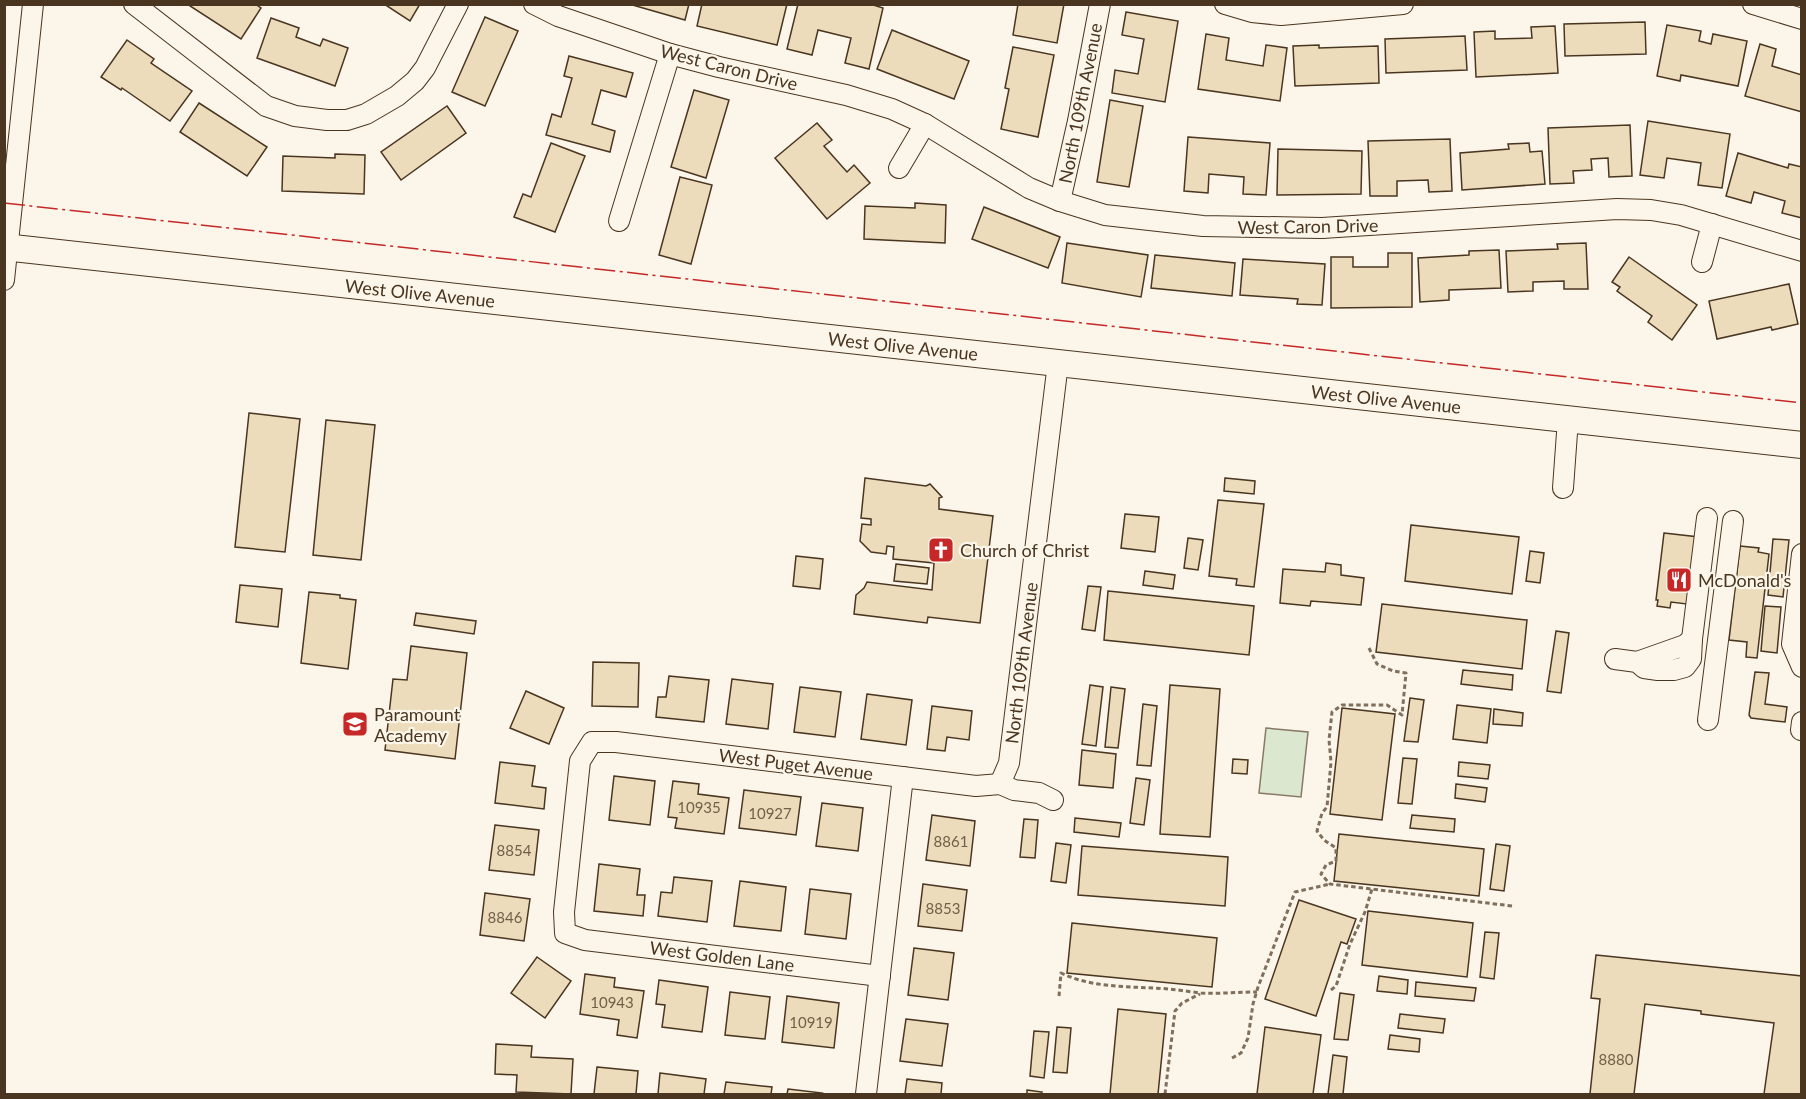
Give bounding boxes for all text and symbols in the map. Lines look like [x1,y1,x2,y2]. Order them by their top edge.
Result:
street label: North 109th Avenue [1054,21,1106,185]
street label: West Caron Drive [658,39,800,95]
street label: West Caron Drive [1237,214,1379,238]
street label: West Olive Avenue [344,274,496,312]
street label: West Olive Avenue [827,327,979,365]
street label: West Olive Avenue [1310,380,1462,418]
church icon: Church of Christ [926,535,956,565]
place label: Church of Christ [960,539,1090,561]
restaurant icon: McDonald's [1664,565,1694,595]
place label: McDonald's [1698,569,1792,591]
street label: North 109th Avenue [1000,581,1042,745]
place label: Paramount Academy [374,703,461,746]
school or university icon: Paramount Academy [340,709,370,739]
street label: West Puget Avenue [718,744,874,784]
house number: 10935 [677,798,721,816]
house number: 10927 [748,804,792,822]
house number: 8861 [934,832,968,850]
house number: 8854 [497,841,532,859]
house number: 8853 [926,899,960,917]
house number: 8846 [488,908,523,926]
street label: West Golden Lane [648,936,796,976]
house number: 10943 [590,993,634,1011]
house number: 10919 [789,1013,833,1031]
house number: 8880 [1599,1050,1634,1068]

